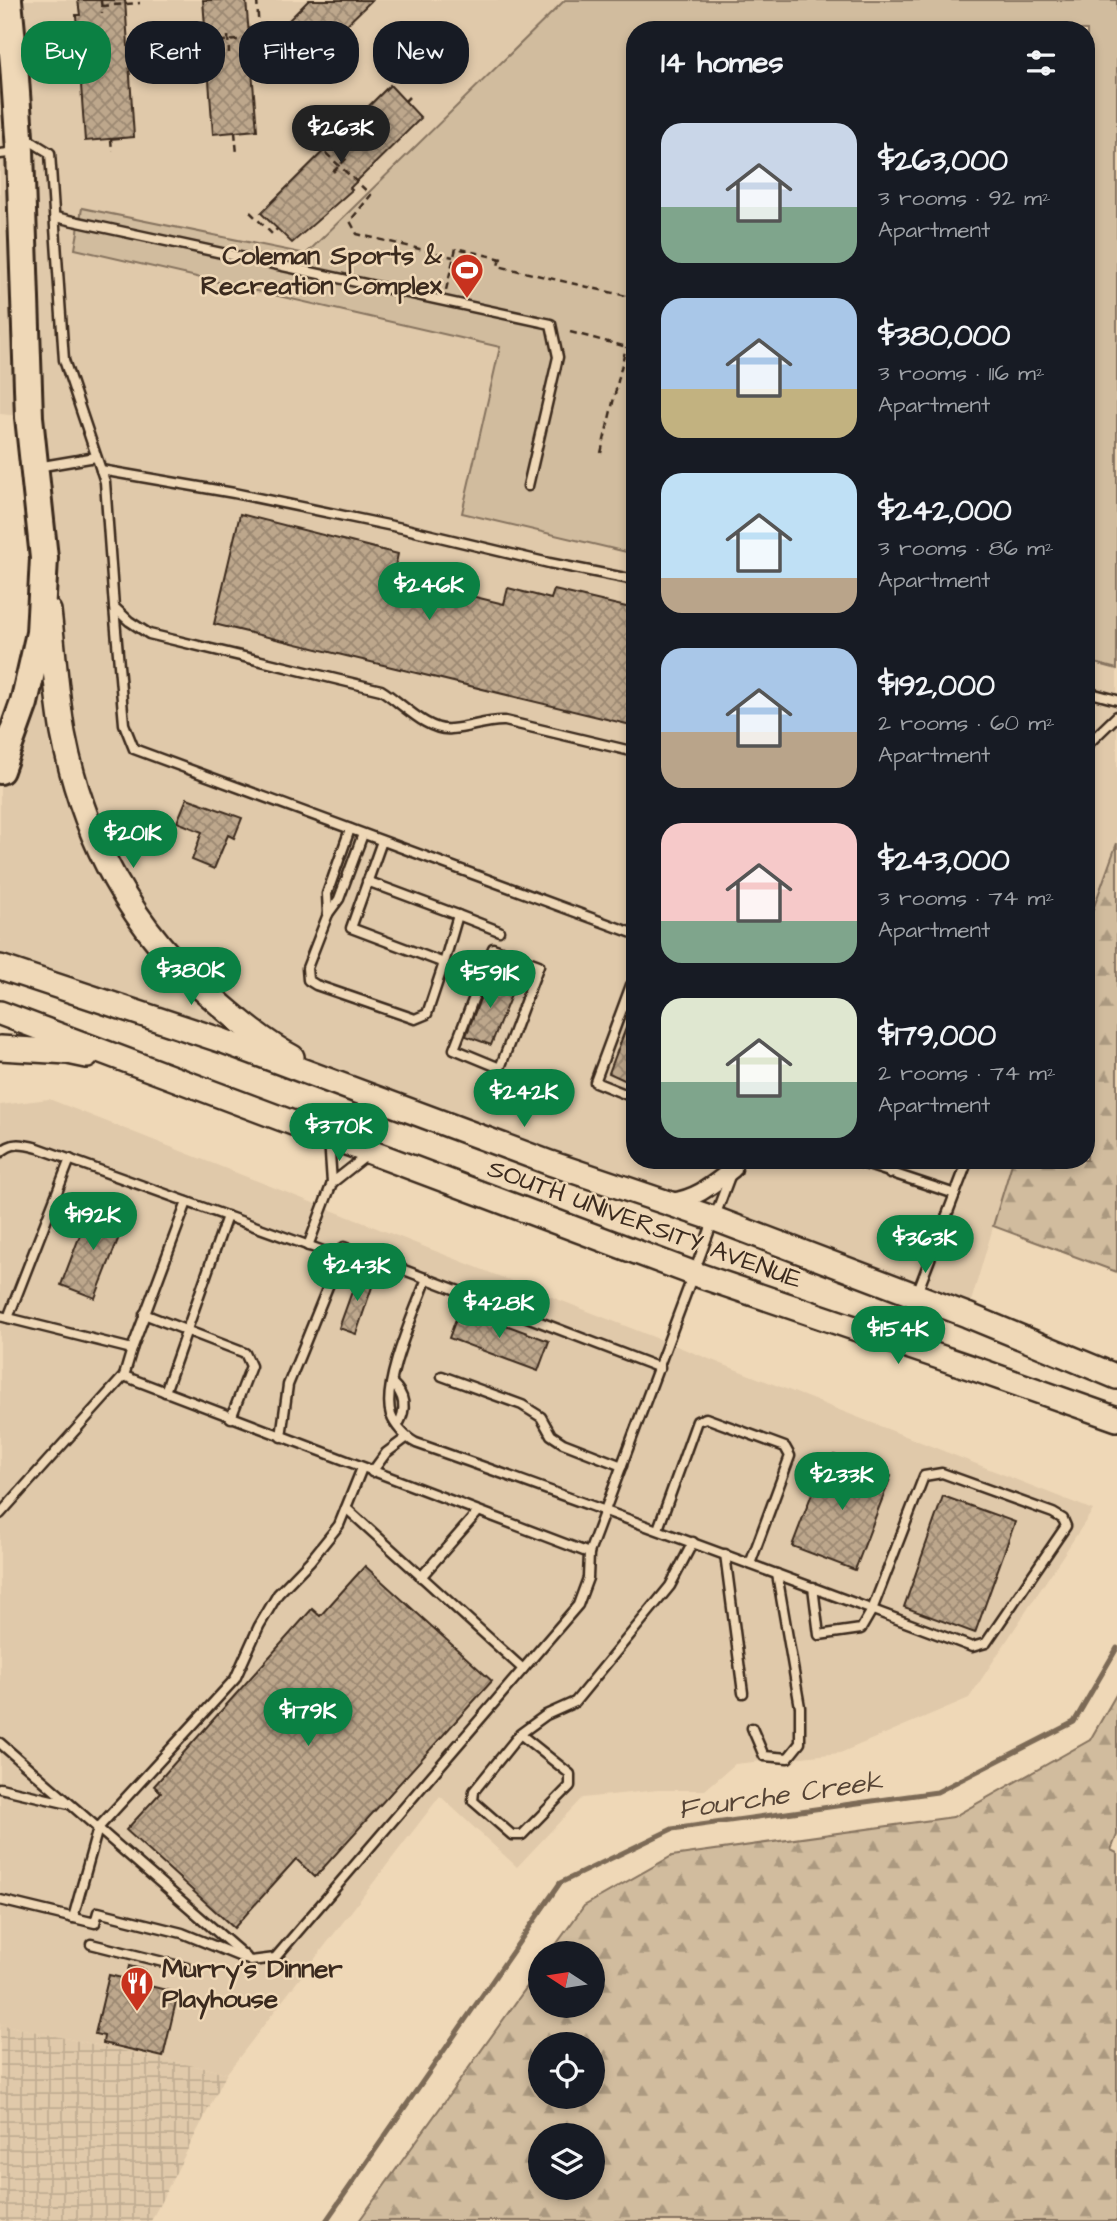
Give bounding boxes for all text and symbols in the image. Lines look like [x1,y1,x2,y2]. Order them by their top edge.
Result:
chip: Buy [21,21,111,84]
chip: Rent [125,21,225,84]
chip: Filters [239,21,359,84]
chip: New [373,21,469,84]
text: 14 homes [661,42,784,84]
icon: filters [1022,44,1060,82]
pin: $263K [292,106,390,165]
text: $263K [308,112,374,144]
text: $263,000 [878,140,1008,182]
icon: home [717,151,801,235]
text: 3 rooms · 92 m² [878,182,1051,214]
text: Apartment [878,214,990,246]
place label: Coleman Sports & Recreation Complex [201,238,443,304]
sports icon: Coleman Sports & Recreation Complex [448,251,486,300]
text: $380,000 [878,315,1010,357]
icon: home [717,326,801,410]
text: 3 rooms · 116 m² [878,357,1045,389]
text: Apartment [878,389,990,421]
text: $242,000 [878,490,1012,532]
icon: home [717,501,801,585]
text: 3 rooms · 86 m² [878,532,1054,564]
pin: $246K [380,562,478,622]
text: Apartment [878,564,990,596]
text: $246K [394,569,464,601]
text: $192,000 [878,665,995,707]
icon: home [717,676,801,760]
text: 2 rooms · 60 m² [878,707,1055,739]
text: Apartment [878,739,990,771]
pin: $201K [84,810,182,870]
text: $201K [104,817,162,849]
text: $243,000 [878,840,1010,882]
icon: home [717,851,801,935]
text: 3 rooms · 74 m² [878,882,1054,914]
text: Apartment [878,914,990,946]
pin: $380K [142,948,240,1007]
pin: $591K [441,950,539,1010]
text: $380K [157,954,225,986]
text: $591K [460,957,520,989]
text: $179,000 [878,1015,996,1057]
icon: home [717,1026,801,1110]
text: 2 rooms · 74 m² [878,1057,1056,1089]
pin: $242K [475,1070,573,1129]
text: $242K [490,1076,558,1108]
text: Apartment [878,1089,990,1121]
pin: $370K [290,1104,388,1163]
text: $370K [305,1110,373,1142]
street label: SOUTH UNIVERSITY AVENUE [483,1150,807,1298]
pin: $192K [44,1192,142,1252]
text: $192K [65,1199,121,1231]
pin: $363K [876,1216,974,1275]
text: $363K [893,1222,957,1254]
pin: $243K [308,1244,406,1303]
text: $243K [323,1250,391,1282]
pin: $428K [450,1280,548,1340]
text: $428K [464,1287,534,1319]
pin: $154K [849,1306,947,1366]
text: $154K [867,1313,929,1345]
pin: $233K [793,1452,891,1512]
text: $233K [810,1459,874,1491]
pin: $179K [259,1688,357,1748]
text: $179K [280,1695,336,1727]
water label: Fourche Creek [676,1762,885,1829]
north arrow [528,1941,606,2018]
map controls [528,1941,605,2200]
place label: Murry's Dinner Playhouse [162,1951,343,2020]
restaurant icon: Murry's Dinner Playhouse [118,1964,156,2013]
button: locate [528,2032,605,2109]
button: layers [528,2123,605,2200]

